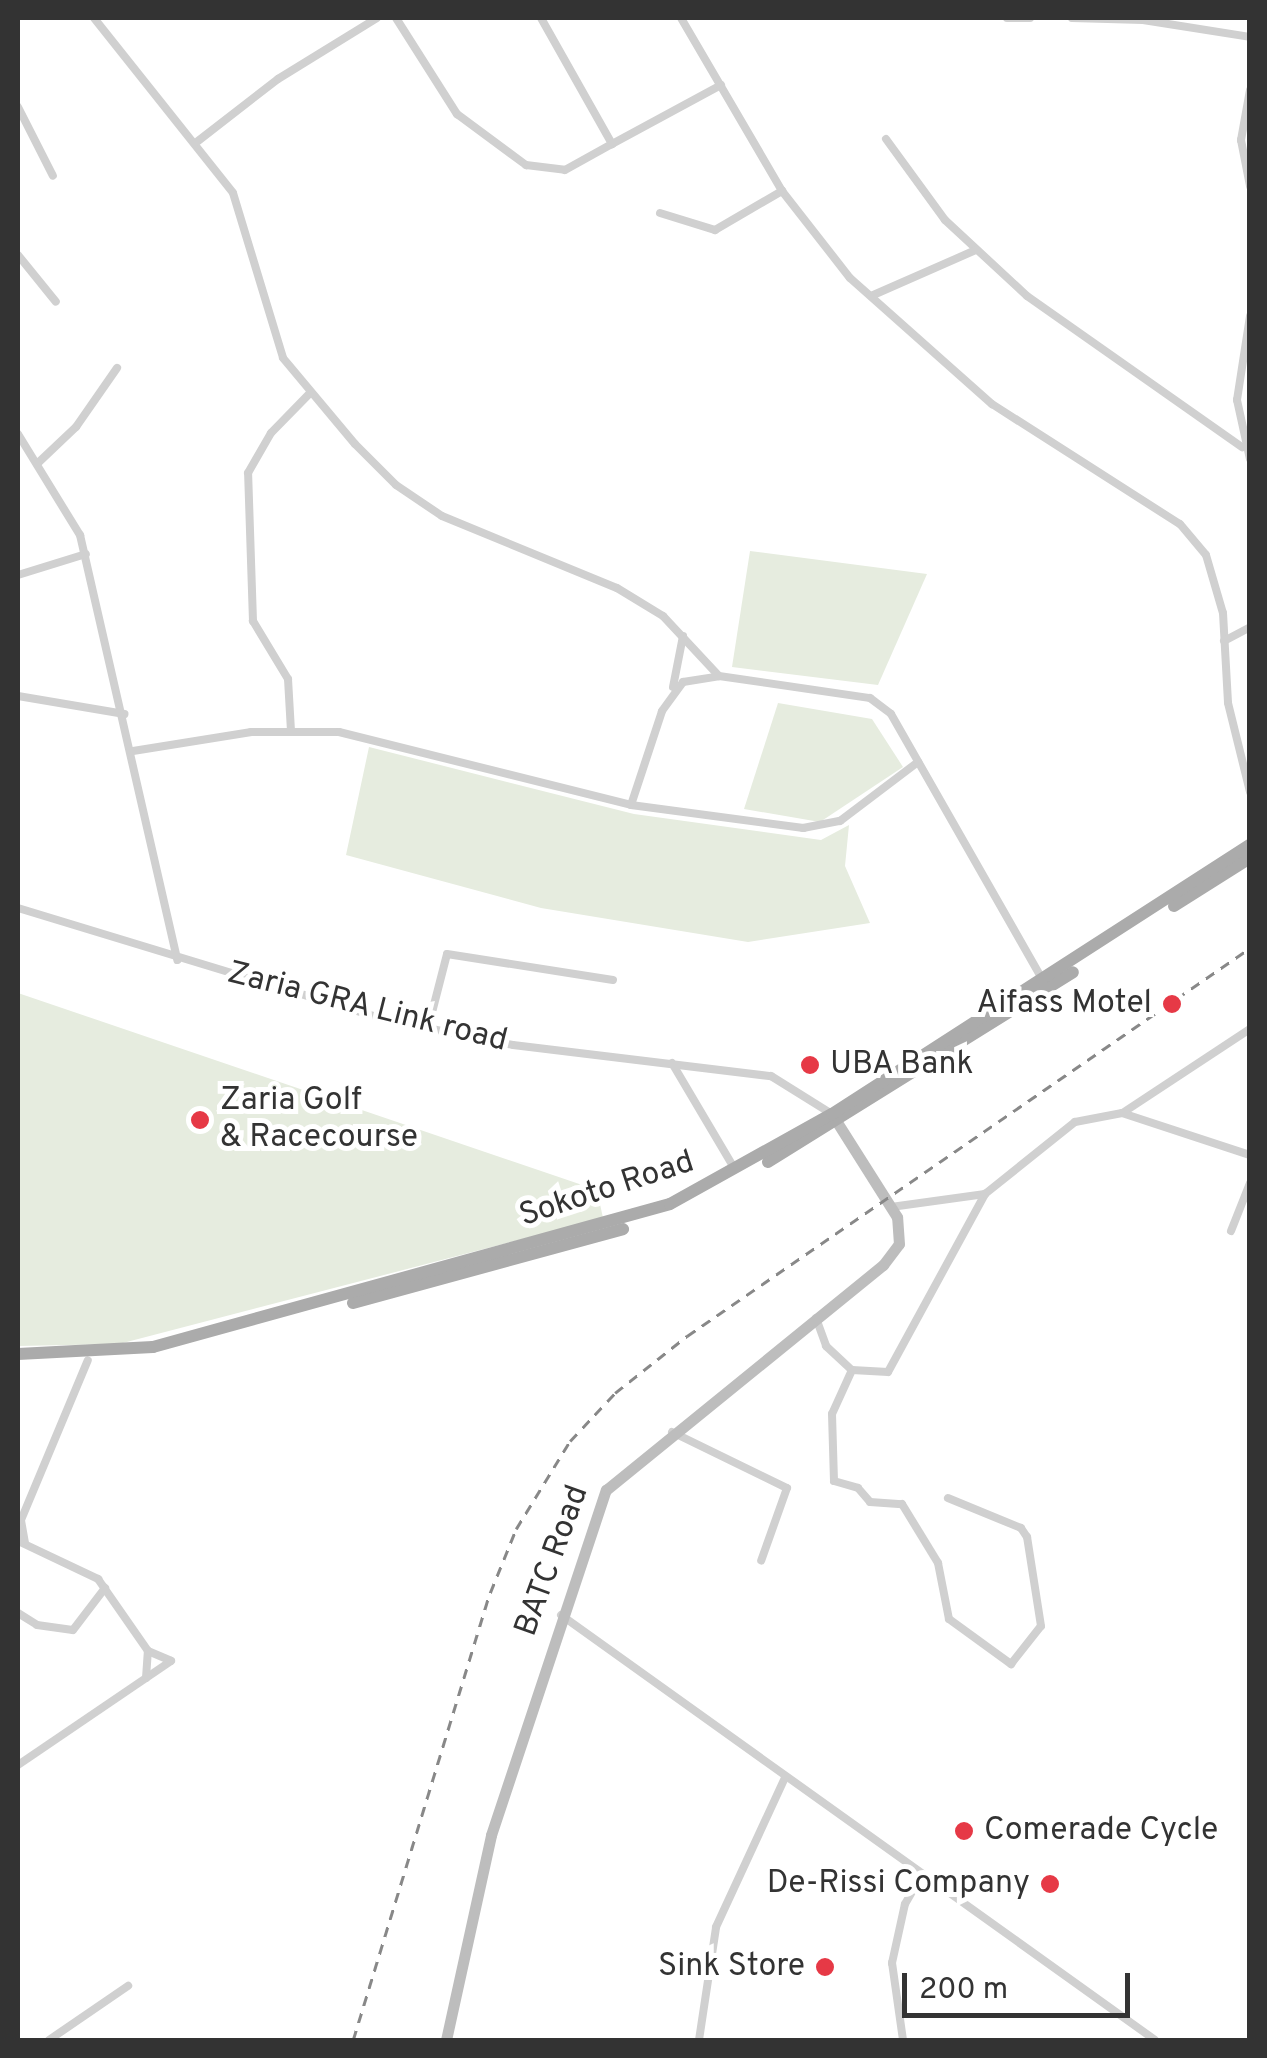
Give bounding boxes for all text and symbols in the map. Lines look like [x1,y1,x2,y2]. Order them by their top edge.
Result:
street label: Zaria GRA Link road [222,954,512,1062]
place label: Aifass Motel [977,985,1152,1023]
marker: Aifass Motel [1161,993,1183,1015]
place label: UBA Bank [830,1046,975,1084]
marker: UBA Bank [799,1054,821,1076]
place label: Zaria Golf & Racecourse [220,1083,418,1158]
marker: Zaria Golf & Racecourse [189,1109,211,1131]
street label: Sokoto Road [515,1144,699,1236]
street label: BATC Road [508,1480,598,1642]
place label: Comerade Cycle [984,1812,1218,1850]
marker: Comerade Cycle [953,1820,975,1842]
place label: De-Rissi Company [767,1865,1030,1903]
marker: De-Rissi Company [1039,1873,1061,1895]
place label: Sink Store [658,1948,805,1986]
scale bar [907,1953,1134,2015]
marker: Sink Store [814,1956,836,1978]
text: 200 m [919,1972,1008,2009]

